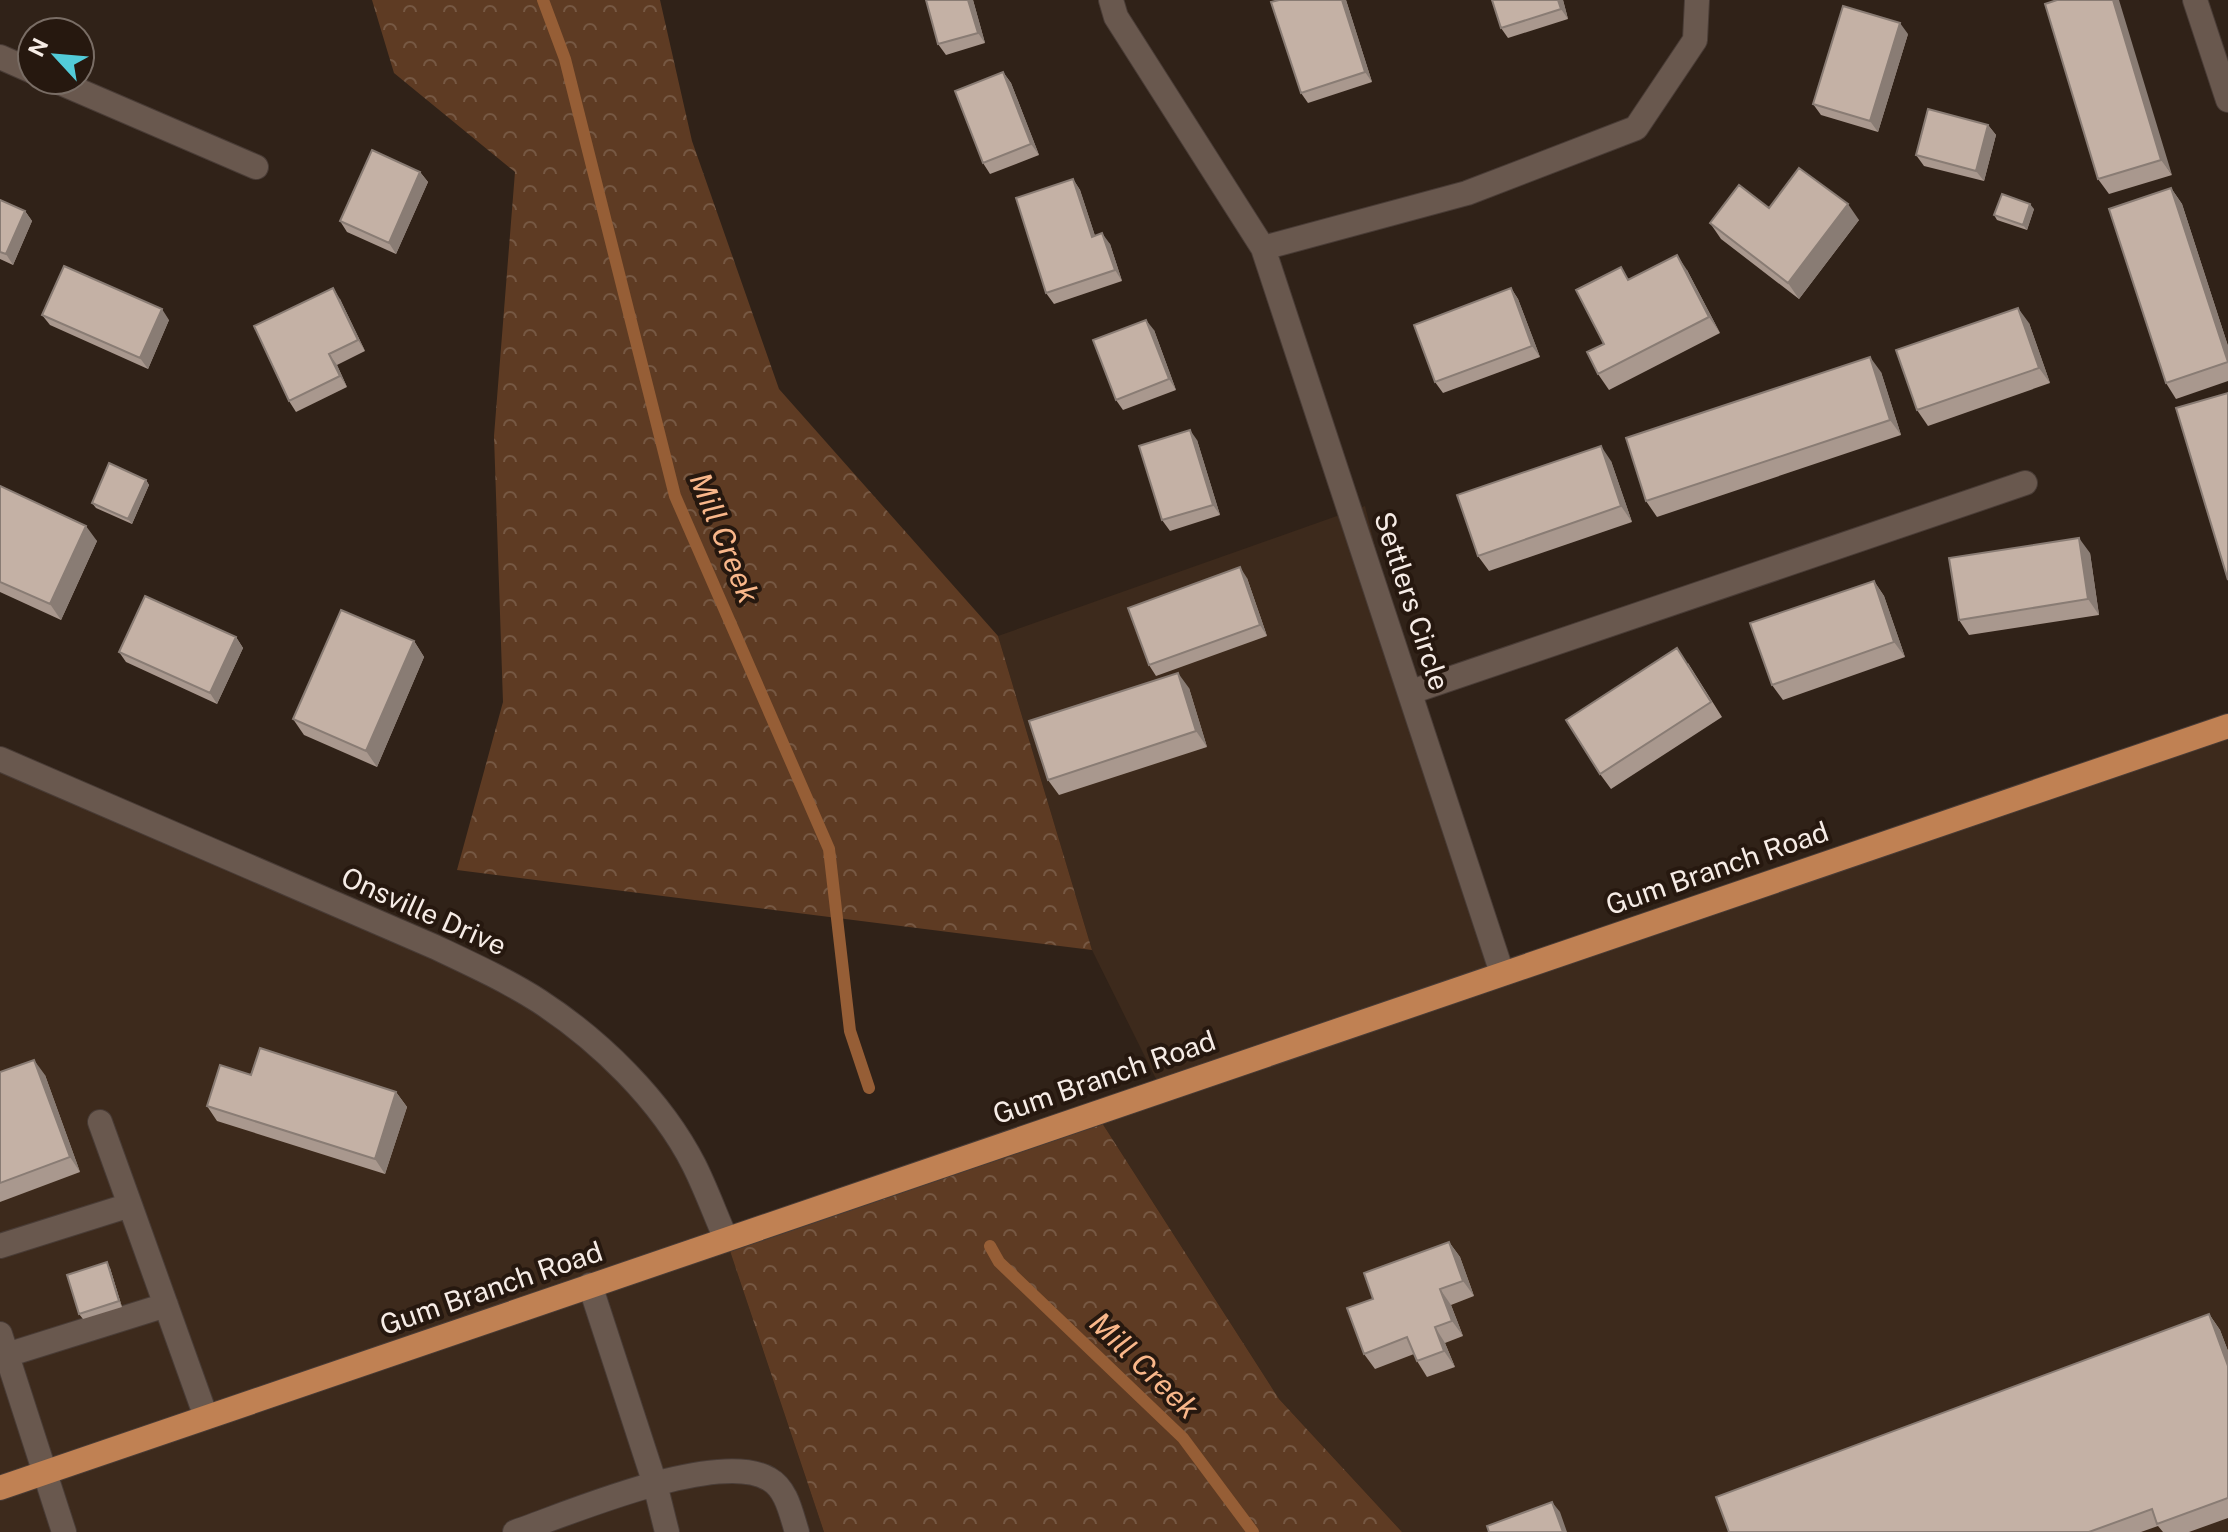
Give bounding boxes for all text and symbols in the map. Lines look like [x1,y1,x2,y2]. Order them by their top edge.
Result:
north arrow [16,16,96,96]
text: N [23,34,53,61]
water label: Mill Creek [682,467,768,609]
street label: Settlers Circle [1368,508,1457,694]
street label: Gum Branch Road [1601,814,1832,921]
street label: Onsville Drive [337,859,512,962]
street label: Gum Branch Road [988,1023,1219,1130]
street label: Gum Branch Road [375,1234,606,1341]
water label: Mill Creek [1083,1305,1207,1427]

